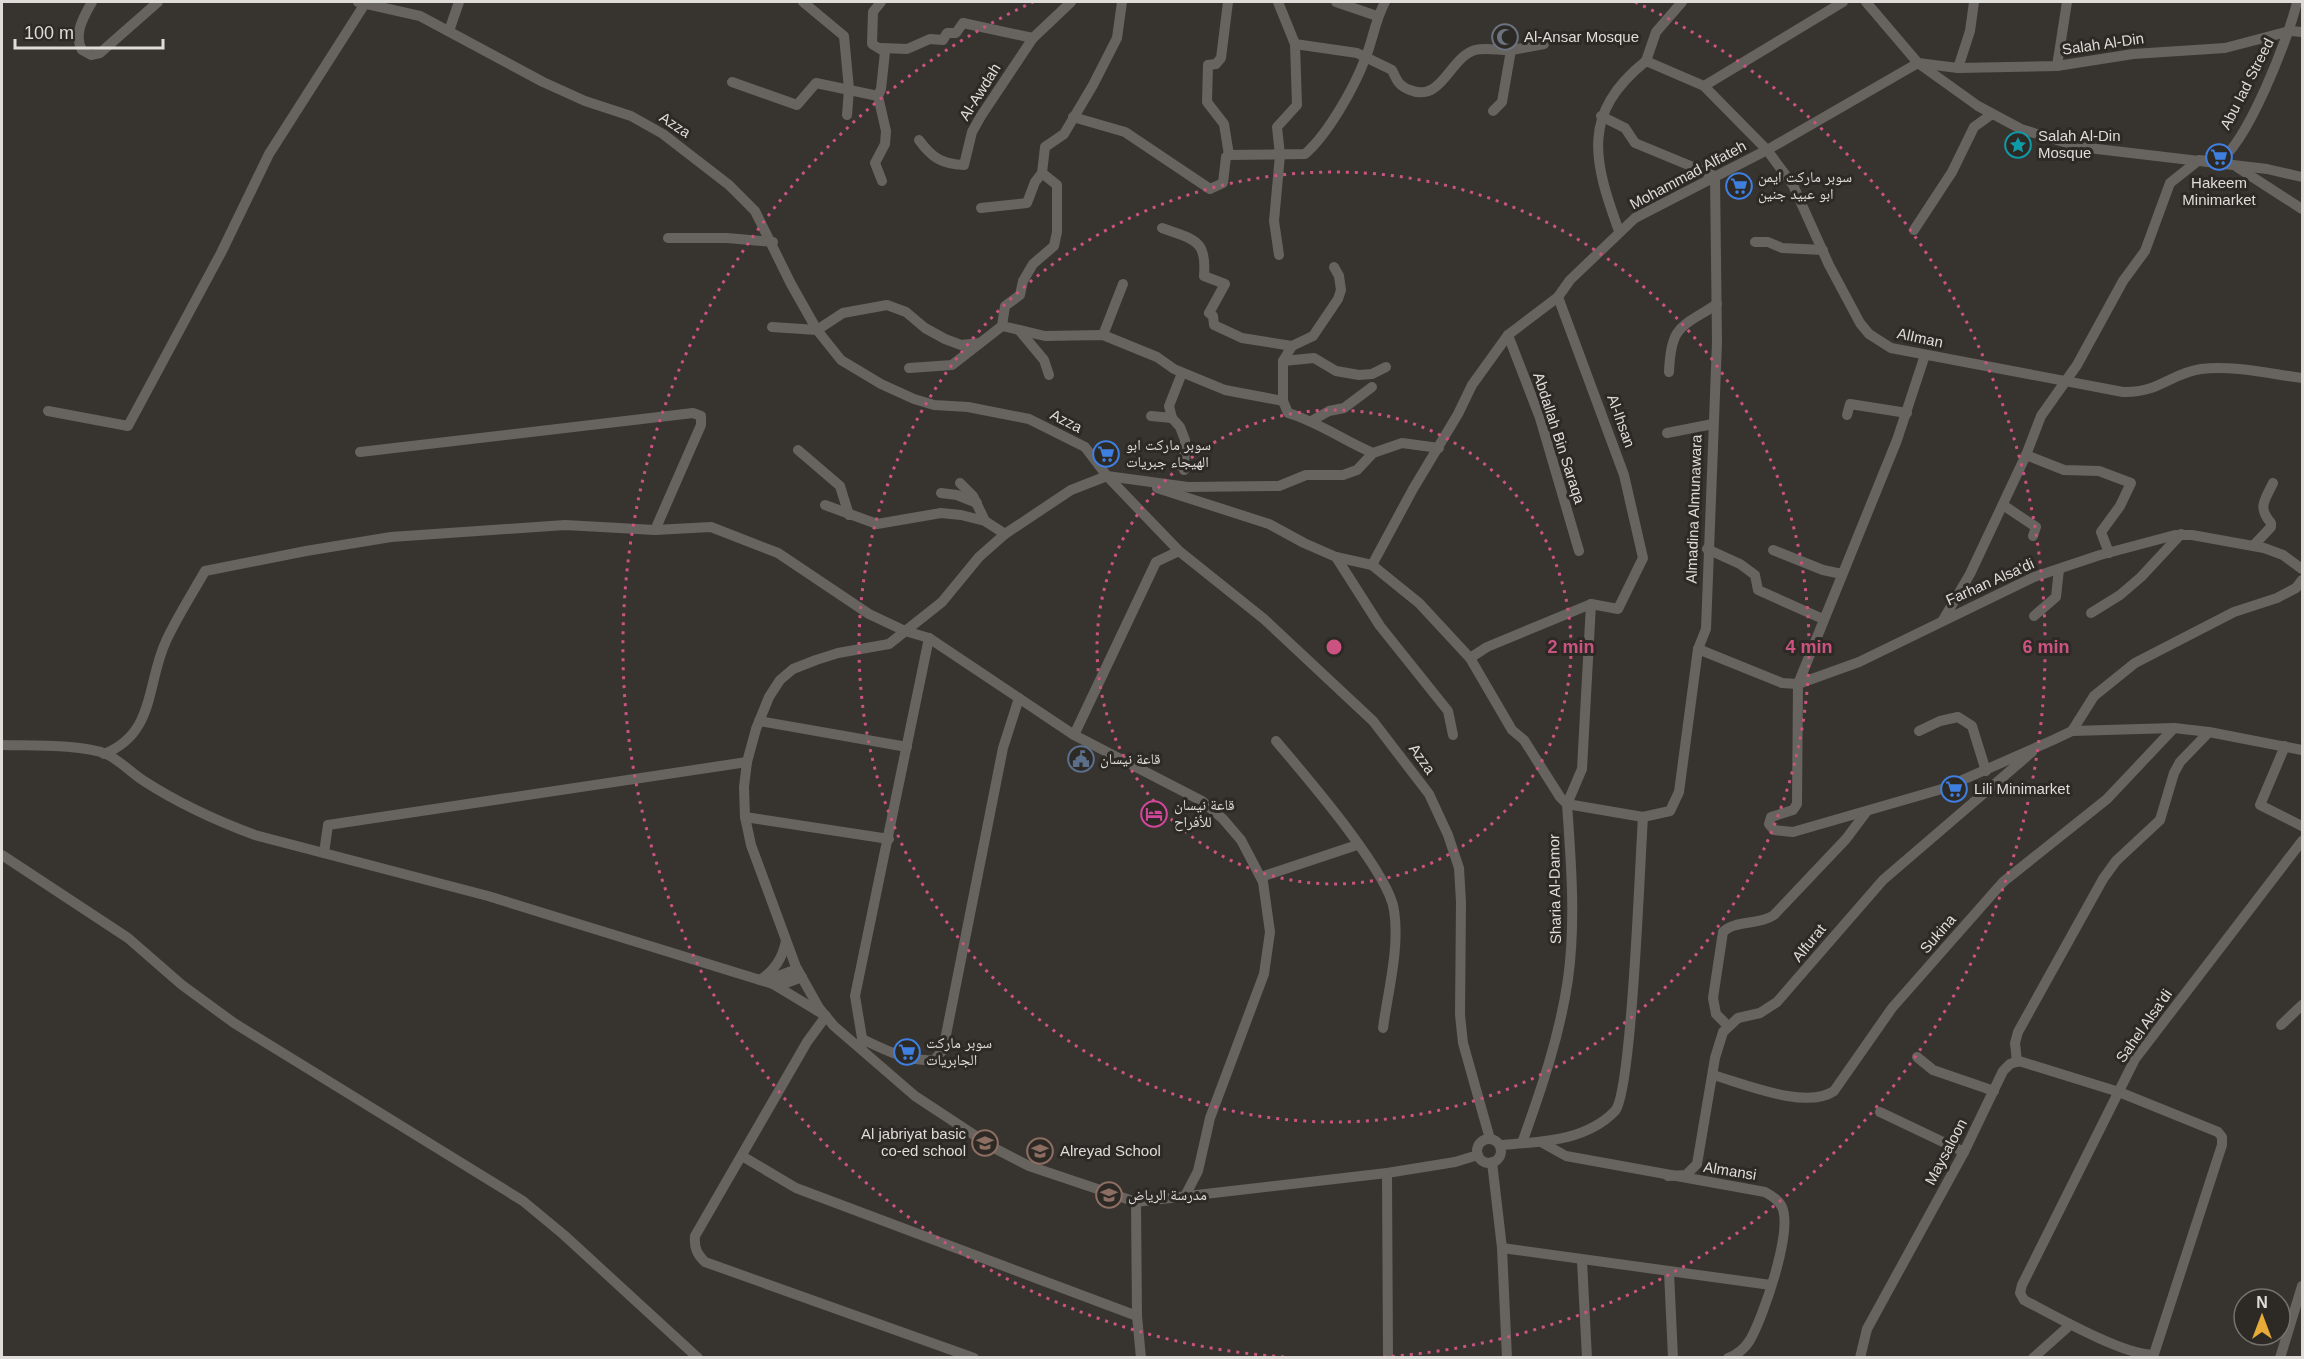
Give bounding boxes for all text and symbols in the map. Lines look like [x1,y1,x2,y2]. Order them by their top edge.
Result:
scale bar [15,12,164,50]
mosque icon: Al-Ansar Mosque [1490,22,1520,52]
text: 100 m [24,23,74,43]
place label: Al-Ansar Mosque [1524,28,1639,45]
street label: Salah Al-Din [2061,29,2145,58]
street label: Abu Iad Streed [2216,35,2277,132]
street label: Al-Awdah [955,60,1004,123]
street label: Azza [657,108,694,141]
place label: Salah Al-Din Mosque [2038,127,2121,161]
place icon: Salah Al-Din Mosque [2003,130,2033,160]
street label: Mohammad Alfateh [1627,137,1749,212]
supermarket icon: Hakeem Minimarket [2204,142,2234,172]
place label: سوبر ماركت ايمن ابو عبيد جنين [1758,168,1852,204]
supermarket icon: سوبر ماركت ايمن ابو عبيد جنين [1724,171,1754,201]
place label: Hakeem Minimarket [2182,174,2256,208]
street label: AlIman [1896,324,1945,351]
street label: Abdallah Bin Saraqa [1530,370,1589,506]
street label: Al-Ihsan [1604,392,1639,450]
street label: Azza [1048,405,1086,436]
street label: Almadina Almunawara [1682,433,1705,584]
place label: سوبر ماركت ابو الهيجاء جبريات [1126,436,1211,471]
supermarket icon: سوبر ماركت ابو الهيجاء جبريات [1091,439,1121,469]
street label: Farhan Alsa'di [1943,555,2036,609]
centre of rings [1324,637,1344,657]
text: 2 min [1547,637,1595,657]
text: 4 min [1785,637,1833,657]
text: 6 min [2022,637,2070,657]
street label: Azza [1406,740,1439,778]
public building icon: قاعة نيسان [1066,744,1096,774]
place label: قاعة نيسان [1100,750,1161,769]
supermarket icon: Lili Minimarket [1939,774,1969,804]
place label: Lili Minimarket [1974,780,2071,797]
place label: قاعة نيسان للأفراح [1174,796,1235,832]
hotel icon: قاعة نيسان للأفراح [1139,799,1169,829]
street label: Sharia Al-Damor [1545,834,1564,944]
street label: Sukina [1916,910,1960,957]
street label: Alfurat [1788,920,1829,965]
street label: Sahel Alsa'di [2112,986,2175,1066]
place label: سوبر ماركت الجابريات [926,1034,992,1069]
supermarket icon: سوبر ماركت الجابريات [892,1037,922,1067]
street label: Maysaloon [1921,1116,1970,1188]
place label: Al jabriyat basic co-ed school [861,1125,966,1159]
school or university icon: Al jabriyat basic co-ed school [970,1128,1000,1158]
school or university icon: Alreyad School [1025,1136,1055,1166]
place label: Alreyad School [1060,1142,1161,1159]
street label: Almansi [1702,1158,1758,1183]
school or university icon: مدرسة الرياض [1094,1180,1124,1210]
place label: مدرسة الرياض [1128,1186,1207,1205]
north arrow [2232,1287,2292,1347]
text: N [2256,1294,2268,1311]

